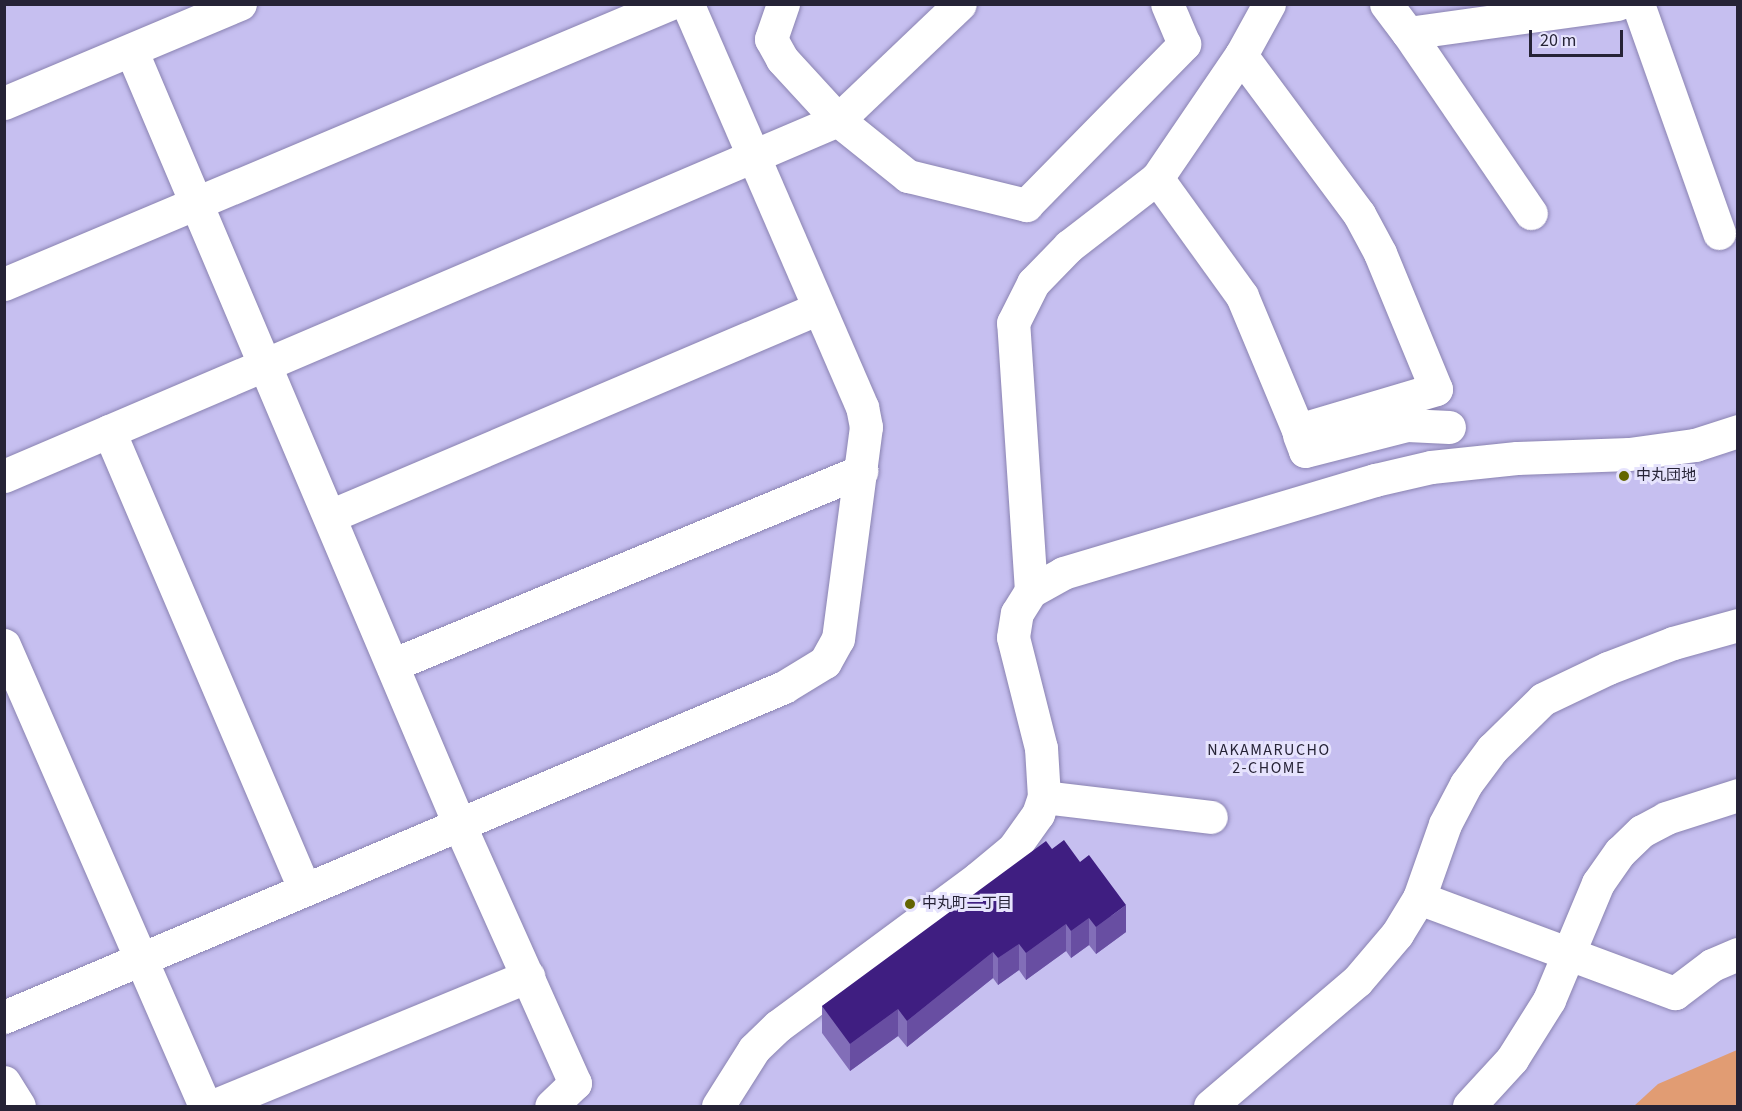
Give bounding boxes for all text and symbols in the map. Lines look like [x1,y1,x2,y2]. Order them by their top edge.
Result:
scale bar [1532,18,1626,56]
text: 20 m [1540,28,1576,53]
place label: 中丸団地 [1636,467,1696,485]
marker: 中丸団地 [1617,469,1631,483]
district label: NAKAMARUCHO 2-CHOME [1207,740,1331,778]
place label: 中丸町二丁目 [922,895,1012,913]
marker: 中丸町二丁目 [903,897,917,911]

